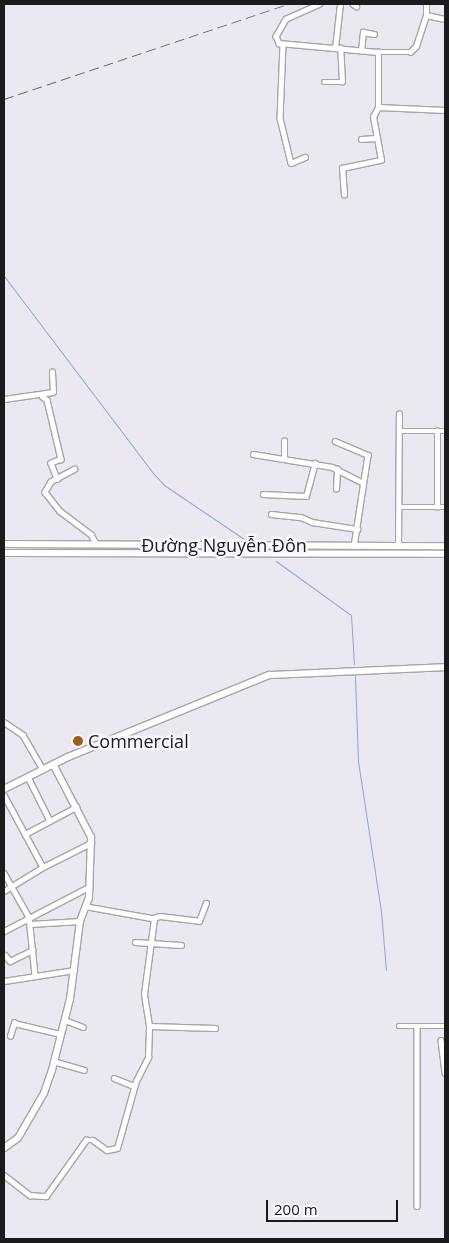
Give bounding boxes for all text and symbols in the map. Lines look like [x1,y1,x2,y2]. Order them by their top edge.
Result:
street label: Đường Nguyễn Đôn [141,534,307,556]
place label: Commercial [88,730,189,752]
marker: Commercial [72,735,84,747]
scale bar [269,1190,402,1222]
text: 200 m [274,1199,318,1219]

